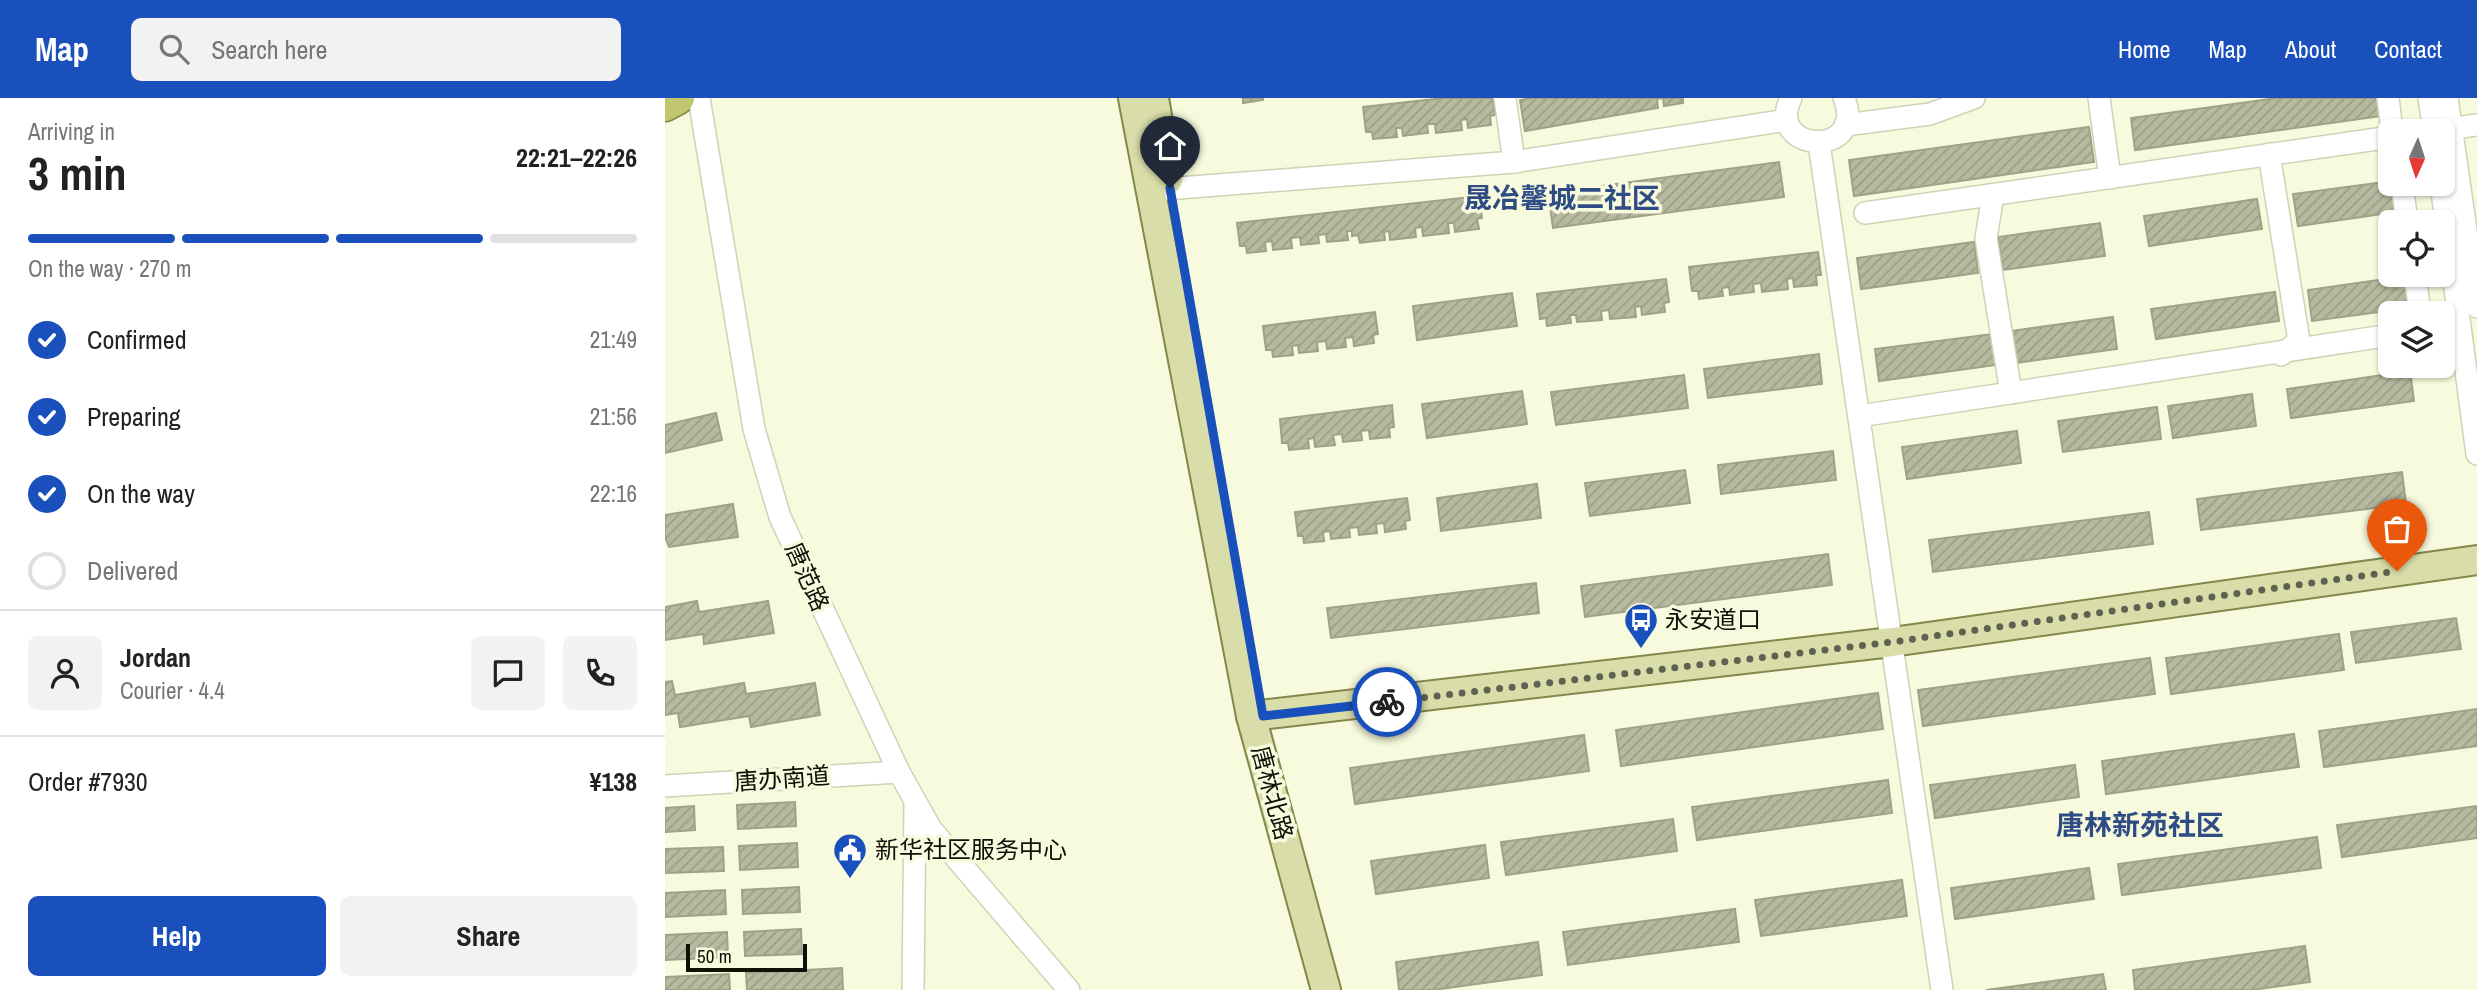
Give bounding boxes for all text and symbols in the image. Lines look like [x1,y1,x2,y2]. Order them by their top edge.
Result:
search box [131,18,621,81]
text: Map [35,27,89,71]
icon: search [155,30,193,68]
text: Search here [211,32,327,67]
text: Home [2118,33,2170,65]
text: Map [2208,33,2247,65]
text: About [2285,33,2336,65]
text: Contact [2374,33,2442,65]
text: Arriving in [28,116,115,147]
pin [1140,116,1200,188]
north arrow [2378,119,2455,196]
map controls [2378,119,2455,378]
icon: home [1151,127,1189,165]
text: 22:21–22:26 [516,140,637,175]
text: 3 min [28,142,127,204]
district label: 晟冶馨城二社区 [1464,179,1660,217]
button: locate [2378,210,2455,287]
text: On the way · 270 m [28,253,192,284]
button: layers [2378,301,2455,378]
icon: check [28,321,66,359]
text: Confirmed [87,322,187,357]
text: 21:49 [590,324,637,355]
icon: check [28,398,66,436]
text: Preparing [87,399,181,434]
text: 21:56 [590,401,637,432]
icon: check [28,475,66,513]
text: On the way [87,476,195,511]
text: 22:16 [590,478,637,509]
pin [2367,499,2427,571]
icon: bag [2378,510,2416,548]
street label: 唐范路 [779,537,837,616]
text: Delivered [87,553,178,588]
bus stop icon: 永安道口 [1622,601,1660,650]
place label: 永安道口 [1665,603,1761,635]
button: person [28,636,102,710]
button: chat [471,636,545,710]
button: phone [563,636,637,710]
text: Jordan [120,640,191,675]
courier [1352,667,1422,737]
text: Courier · 4.4 [120,675,225,706]
icon: bike [1368,683,1406,721]
street label: 唐林北路 [1245,742,1301,843]
street label: 唐办南道 [733,759,831,797]
text: Order #7930 [28,764,148,799]
text: ¥138 [590,764,637,799]
district label: 唐林新苑社区 [2056,806,2224,844]
public building icon: 新华社区服务中心 [831,831,869,880]
place label: 新华社区服务中心 [875,833,1067,865]
button: Help [28,896,326,976]
button: Share [340,896,637,976]
scale bar [686,941,807,973]
text: 50 m [697,943,732,969]

